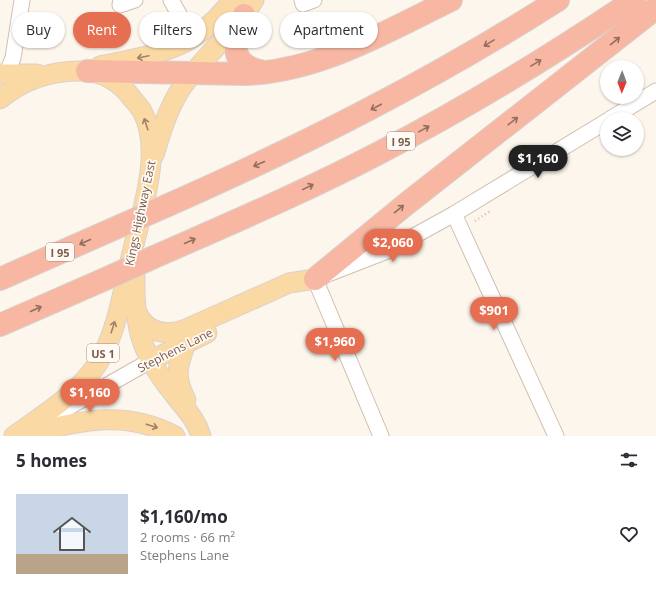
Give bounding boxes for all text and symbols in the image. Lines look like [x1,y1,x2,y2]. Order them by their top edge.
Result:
chip: Buy [12,12,65,48]
chip: Rent [73,12,131,48]
chip: Filters [139,12,206,48]
chip: New [214,12,272,48]
chip: Apartment [280,12,378,48]
one-way arrow [610,36,621,45]
one-way arrow [483,39,495,47]
one-way arrow [137,53,150,61]
one-way arrow [530,59,542,67]
north arrow [600,60,644,104]
map controls [600,60,644,156]
one-way arrow [370,103,382,111]
button: layers [600,112,644,156]
one-way arrow [142,117,149,130]
one-way arrow [508,117,519,125]
one-way arrow [418,124,430,132]
road number: I 95 [387,132,415,150]
pin: $1,160 [505,145,571,179]
text: $1,160 [518,149,558,167]
street label: Kings Highway East [121,159,159,267]
one-way arrow [254,161,266,168]
one-way arrow [302,183,314,190]
one-way arrow [394,205,405,214]
pin: $2,060 [360,229,426,263]
text: $2,060 [373,233,413,251]
one-way arrow [183,237,195,244]
one-way arrow [79,238,91,246]
road number: I 95 [46,243,74,261]
pin: $901 [470,297,518,331]
text: $901 [479,301,509,319]
one-way arrow [29,305,41,312]
one-way arrow [110,321,118,333]
street label: Stephens Lane [134,324,216,376]
pin: $1,960 [302,328,368,362]
text: $1,960 [315,332,355,350]
road number: US 1 [87,344,119,362]
pin: $1,160 [57,379,123,413]
text: $1,160 [70,383,110,401]
one-way arrow [146,423,159,430]
text: 5 homes [16,449,87,472]
icon: filters [618,449,640,471]
text: $1,160/mo [140,505,228,528]
icon: home [48,510,96,558]
icon: heart [618,523,640,545]
text: 2 rooms · 66 m² [140,528,235,546]
text: Stephens Lane [140,546,229,564]

